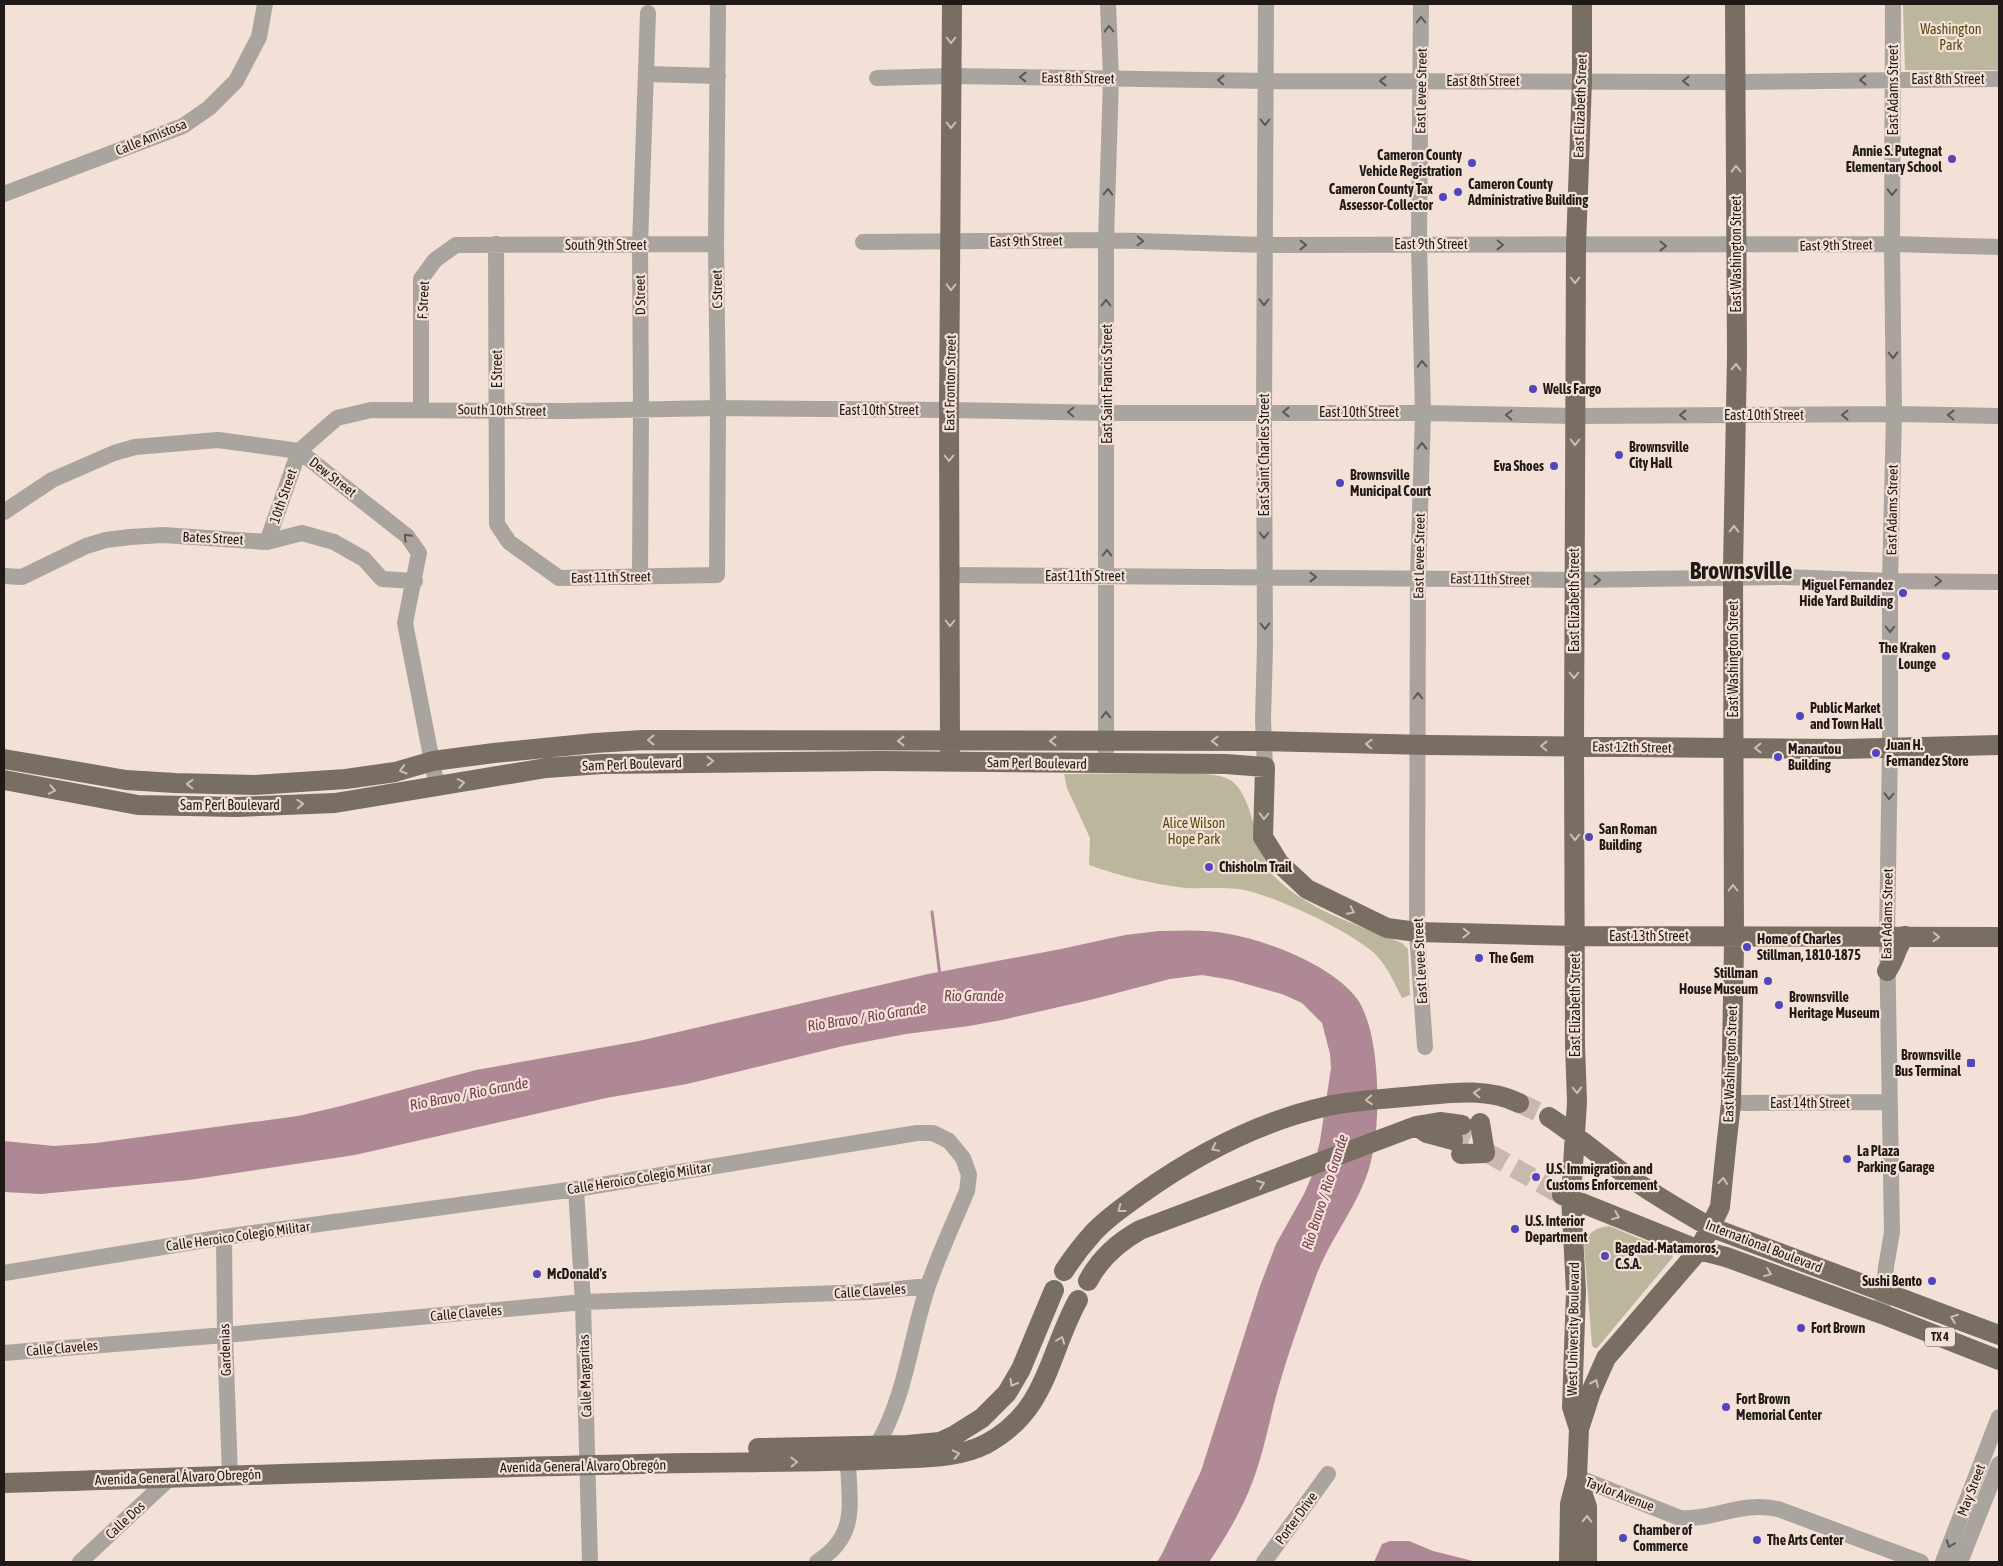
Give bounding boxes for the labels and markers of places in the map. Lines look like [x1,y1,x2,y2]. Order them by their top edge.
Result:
place label: Annie S. Putegnat Elementary School [1846,143,1942,175]
place label: Cameron County Vehicle Registration [1359,147,1462,179]
marker: Annie S. Putegnat Elementary School [1946,153,1958,165]
marker: Cameron County Vehicle Registration [1466,157,1478,169]
place label: Cameron County Administrative Building [1467,176,1589,208]
place label: Cameron County Tax Assessor-Collector [1329,181,1434,213]
marker: Cameron County Administrative Building [1452,186,1464,198]
marker: Cameron County Tax Assessor-Collector [1437,191,1449,203]
place label: Wells Fargo [1542,381,1602,397]
marker: Wells Fargo [1527,383,1539,395]
place label: Brownsville City Hall [1629,439,1689,471]
marker: Brownsville City Hall [1613,449,1625,461]
place label: Eva Shoes [1493,458,1544,474]
marker: Eva Shoes [1548,460,1560,472]
place label: Brownsville Municipal Court [1350,467,1431,499]
marker: Brownsville Municipal Court [1334,477,1346,489]
place label: Miguel Fernandez Hide Yard Building [1799,577,1894,609]
marker: Miguel Fernandez Hide Yard Building [1897,587,1909,599]
place label: The Kraken Lounge [1879,640,1936,672]
marker: The Kraken Lounge [1940,650,1952,662]
place label: Public Market and Town Hall [1810,700,1883,732]
marker: Public Market and Town Hall [1794,710,1806,722]
place label: Juan H. Fernandez Store [1885,737,1969,769]
place label: Manautou Building [1788,741,1841,773]
marker: Juan H. Fernandez Store [1870,747,1882,759]
marker: Manautou Building [1772,751,1784,763]
place label: San Roman Building [1599,821,1657,853]
marker: San Roman Building [1583,831,1595,843]
place label: Chisholm Trail [1219,859,1292,875]
marker: Chisholm Trail [1203,861,1215,873]
place label: Home of Charles Stillman, 1810-1875 [1757,931,1861,963]
marker: Home of Charles Stillman, 1810-1875 [1741,941,1753,953]
place label: The Gem [1489,950,1534,966]
marker: The Gem [1473,952,1485,964]
place label: Stillman House Museum [1679,965,1758,997]
marker: Stillman House Museum [1762,975,1774,987]
place label: Brownsville Heritage Museum [1789,989,1880,1021]
marker: Brownsville Heritage Museum [1773,999,1785,1011]
place label: Brownsville Bus Terminal [1895,1047,1961,1079]
marker: Brownsville Bus Terminal [1965,1057,1977,1069]
place label: La Plaza Parking Garage [1857,1143,1935,1175]
marker: La Plaza Parking Garage [1841,1153,1853,1165]
place label: U.S. Immigration and Customs Enforcement [1546,1161,1658,1193]
marker: U.S. Immigration and Customs Enforcement [1530,1171,1542,1183]
place label: U.S. Interior Department [1525,1213,1588,1245]
marker: U.S. Interior Department [1509,1223,1521,1235]
place label: Bagdad-Matamoros, C.S.A. [1615,1240,1719,1272]
marker: Bagdad-Matamoros, C.S.A. [1599,1250,1611,1262]
place label: McDonald's [547,1266,607,1282]
marker: McDonald's [531,1268,543,1280]
place label: Sushi Bento [1862,1273,1922,1289]
marker: Sushi Bento [1926,1275,1938,1287]
place label: Fort Brown [1811,1320,1865,1336]
marker: Fort Brown [1795,1322,1807,1334]
place label: Fort Brown Memorial Center [1736,1391,1823,1423]
marker: Fort Brown Memorial Center [1720,1401,1732,1413]
place label: Chamber of Commerce [1633,1522,1692,1554]
marker: Chamber of Commerce [1617,1532,1629,1544]
place label: The Arts Center [1767,1532,1844,1548]
marker: The Arts Center [1751,1534,1763,1546]

